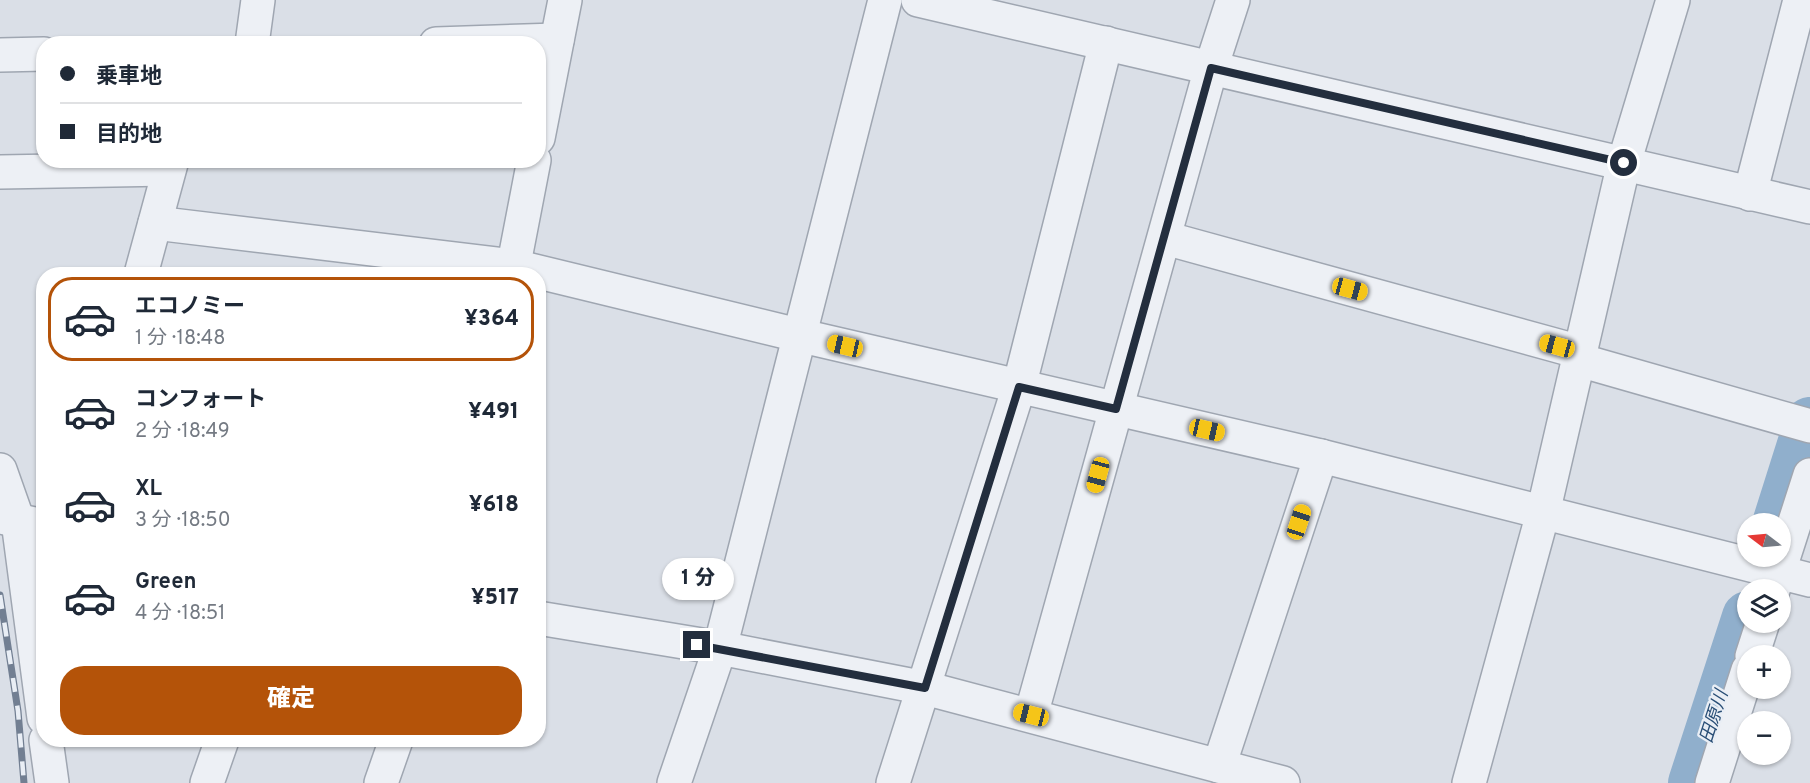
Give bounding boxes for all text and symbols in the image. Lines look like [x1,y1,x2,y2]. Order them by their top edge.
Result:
text: 乗車地 [96,64,162,91]
text: 目的地 [96,122,162,149]
route start [1610,149,1637,176]
car [1330,276,1370,302]
icon: car [63,292,117,346]
text: エコノミー [135,294,245,321]
text: ¥364 [464,306,519,333]
text: 1 分 · 18:48 [135,326,225,352]
car [825,333,865,359]
car [1537,333,1577,359]
icon: car [63,385,117,439]
text: コンフォート [135,387,266,414]
text: ¥491 [468,399,519,426]
car [1187,417,1227,443]
text: 2 分 · 18:49 [135,419,230,445]
car [1085,455,1111,495]
text: XL [135,476,162,503]
icon: car [63,478,117,532]
text: ¥618 [469,492,519,519]
car [1285,502,1313,542]
text: 3 分 · 18:50 [135,508,231,534]
north arrow [1737,513,1791,567]
map controls [1737,513,1791,765]
callout: 1 分 [661,558,733,600]
text: 1 分 [681,566,715,592]
text: Green [135,569,197,596]
icon: car [63,571,117,625]
button: layers [1737,579,1791,633]
text: ¥517 [471,585,519,612]
text: 4 分 · 18:51 [135,601,226,627]
route end [683,631,710,658]
button: + [1737,645,1791,699]
button: 確定 [60,666,522,735]
water label: 田原川 [1696,686,1735,746]
car [1011,702,1051,728]
button: − [1737,711,1791,765]

